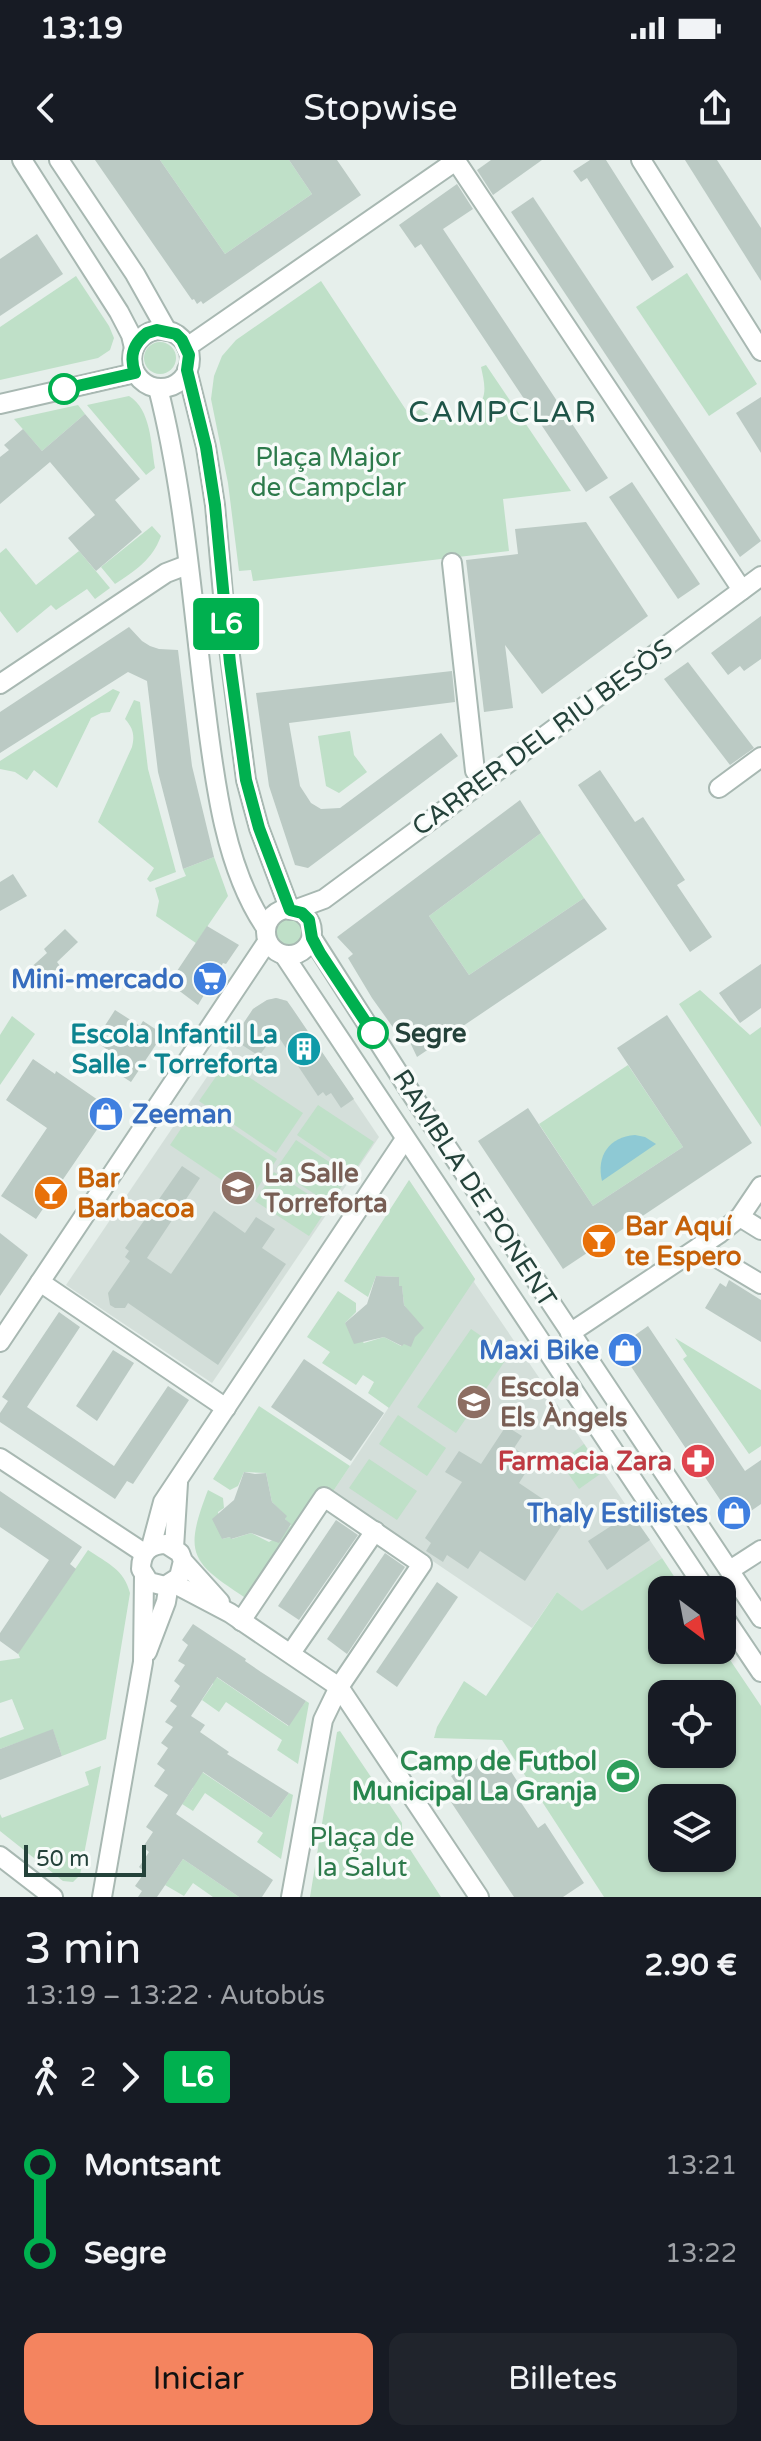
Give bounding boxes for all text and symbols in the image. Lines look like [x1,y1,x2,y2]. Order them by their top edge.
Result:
text: 13:19 [40,10,123,47]
icon: back [24,86,68,130]
icon: share [693,86,737,130]
text: Stopwise [303,87,458,130]
unlabelled marker [49,374,79,404]
district label: CAMPCLAR [408,394,598,431]
park label: Plaça Major de Campclar [250,442,406,503]
line badge: L6 [190,598,262,650]
text: L6 [209,607,243,641]
street label: CARRER DEL RIU BESÒS [405,632,679,842]
supermarket icon: Mini-mercado [191,960,229,998]
place label: Mini-mercado [11,964,184,995]
marker: Segre [358,1018,388,1048]
place label: Segre [395,1018,467,1049]
place label: Escola Infantil La Salle - Torreforta [70,1019,278,1080]
building icon: Escola Infantil La Salle - Torreforta [285,1030,323,1068]
street label: RAMBLA DE PONENT [386,1064,563,1313]
shop icon: Zeeman [87,1095,125,1133]
place label: Zeeman [132,1099,232,1130]
place label: La Salle Torreforta [263,1158,388,1219]
place label: Bar Barbacoa [77,1163,195,1224]
school or university icon: La Salle Torreforta [219,1169,257,1207]
bar icon: Bar Barbacoa [32,1174,70,1212]
place label: Bar Aquí te Espero [625,1211,742,1272]
bar icon: Bar Aquí te Espero [580,1222,618,1260]
shop icon: Maxi Bike [606,1331,644,1369]
place label: Maxi Bike [479,1335,599,1366]
place label: Escola Els Àngels [500,1372,627,1433]
school or university icon: Escola Els Àngels [455,1383,493,1421]
pharmacy icon: Farmacia Zara [679,1442,717,1480]
place label: Farmacia Zara [498,1446,672,1477]
shop icon: Thaly Estilistes [715,1494,753,1532]
place label: Thaly Estilistes [526,1498,708,1529]
north arrow [648,1576,736,1664]
map controls [648,1576,736,1872]
button: locate [648,1680,736,1768]
place label: Camp de Futbol Municipal La Granja [352,1746,597,1807]
sports icon: Camp de Futbol Municipal La Granja [604,1757,642,1795]
button: layers [648,1784,736,1872]
park label: Plaça de la Salut [310,1822,414,1883]
scale bar [24,1841,146,1877]
text: 50 m [36,1846,90,1872]
text: 3 min [24,1923,141,1976]
text: 2.90 € [644,1947,737,1984]
text: 13:19 – 13:22 · Autobús [24,1980,325,2011]
icon: walk [24,2055,68,2099]
icon: forward [108,2055,152,2099]
text: L6 [180,2060,214,2094]
text: 2 [80,2062,96,2093]
text: Montsant [84,2147,221,2184]
text: 13:21 [665,2150,737,2181]
text: Segre [84,2235,166,2272]
text: 13:22 [665,2238,737,2269]
button: Iniciar [24,2333,373,2425]
button: Billetes [389,2333,737,2425]

